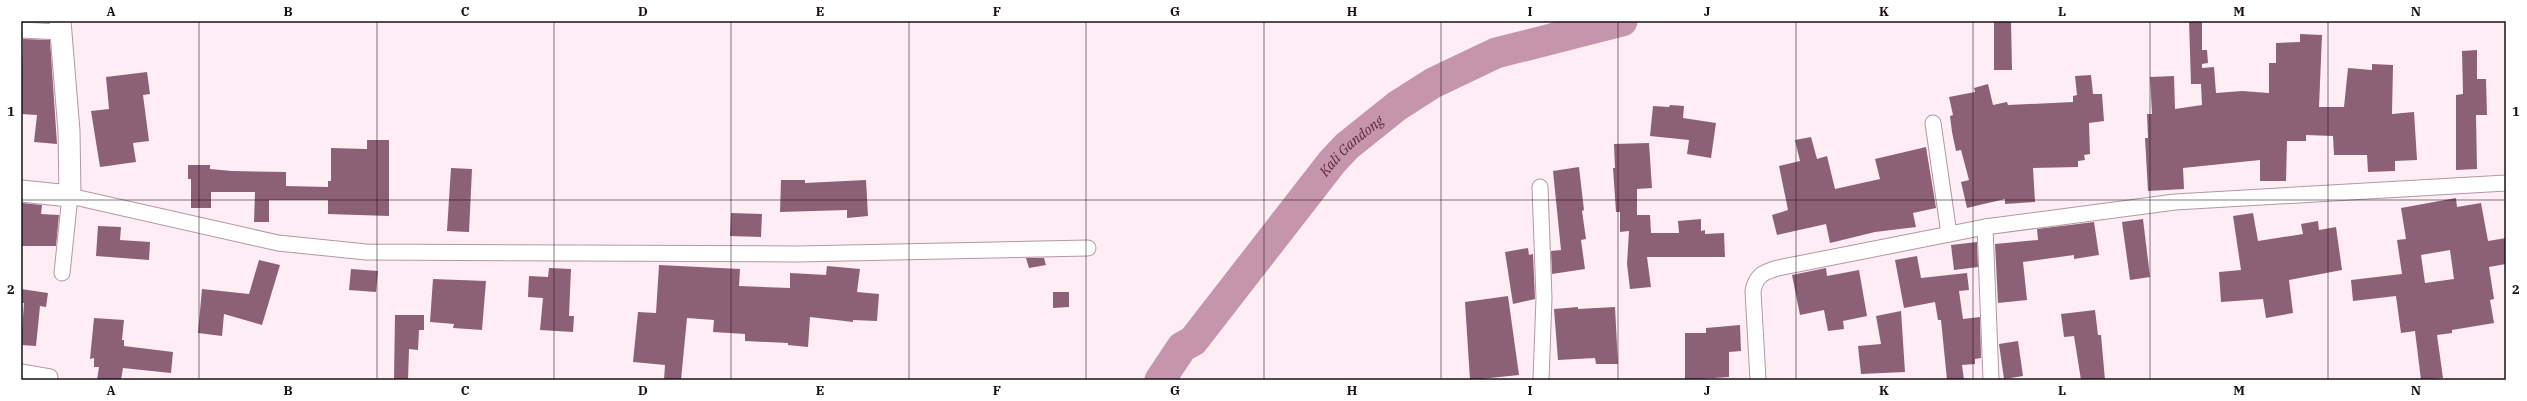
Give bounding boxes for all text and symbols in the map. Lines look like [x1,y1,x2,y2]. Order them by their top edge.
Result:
text: A [106,3,116,20]
text: B [283,3,293,20]
text: C [461,3,470,20]
text: D [638,3,648,20]
text: E [816,3,824,20]
text: F [993,3,1001,20]
text: G [1170,3,1180,20]
text: H [1347,3,1358,20]
text: I [1528,3,1533,20]
text: J [1704,3,1711,20]
text: K [1879,3,1889,20]
text: L [2058,3,2066,20]
text: M [2233,3,2245,20]
text: N [2411,3,2421,20]
text: 1 [7,103,15,120]
text: 1 [2512,103,2520,120]
water label: Kali Gandong [1315,111,1387,181]
text: 2 [7,281,15,298]
text: 2 [2512,281,2520,298]
text: A [106,382,116,399]
text: B [283,382,293,399]
text: C [461,382,470,399]
text: D [638,382,648,399]
text: E [816,382,824,399]
text: F [993,382,1001,399]
text: G [1170,382,1180,399]
text: H [1347,382,1358,399]
text: I [1528,382,1533,399]
text: J [1704,382,1711,399]
text: K [1879,382,1889,399]
text: L [2058,382,2066,399]
text: M [2233,382,2245,399]
text: N [2411,382,2421,399]

